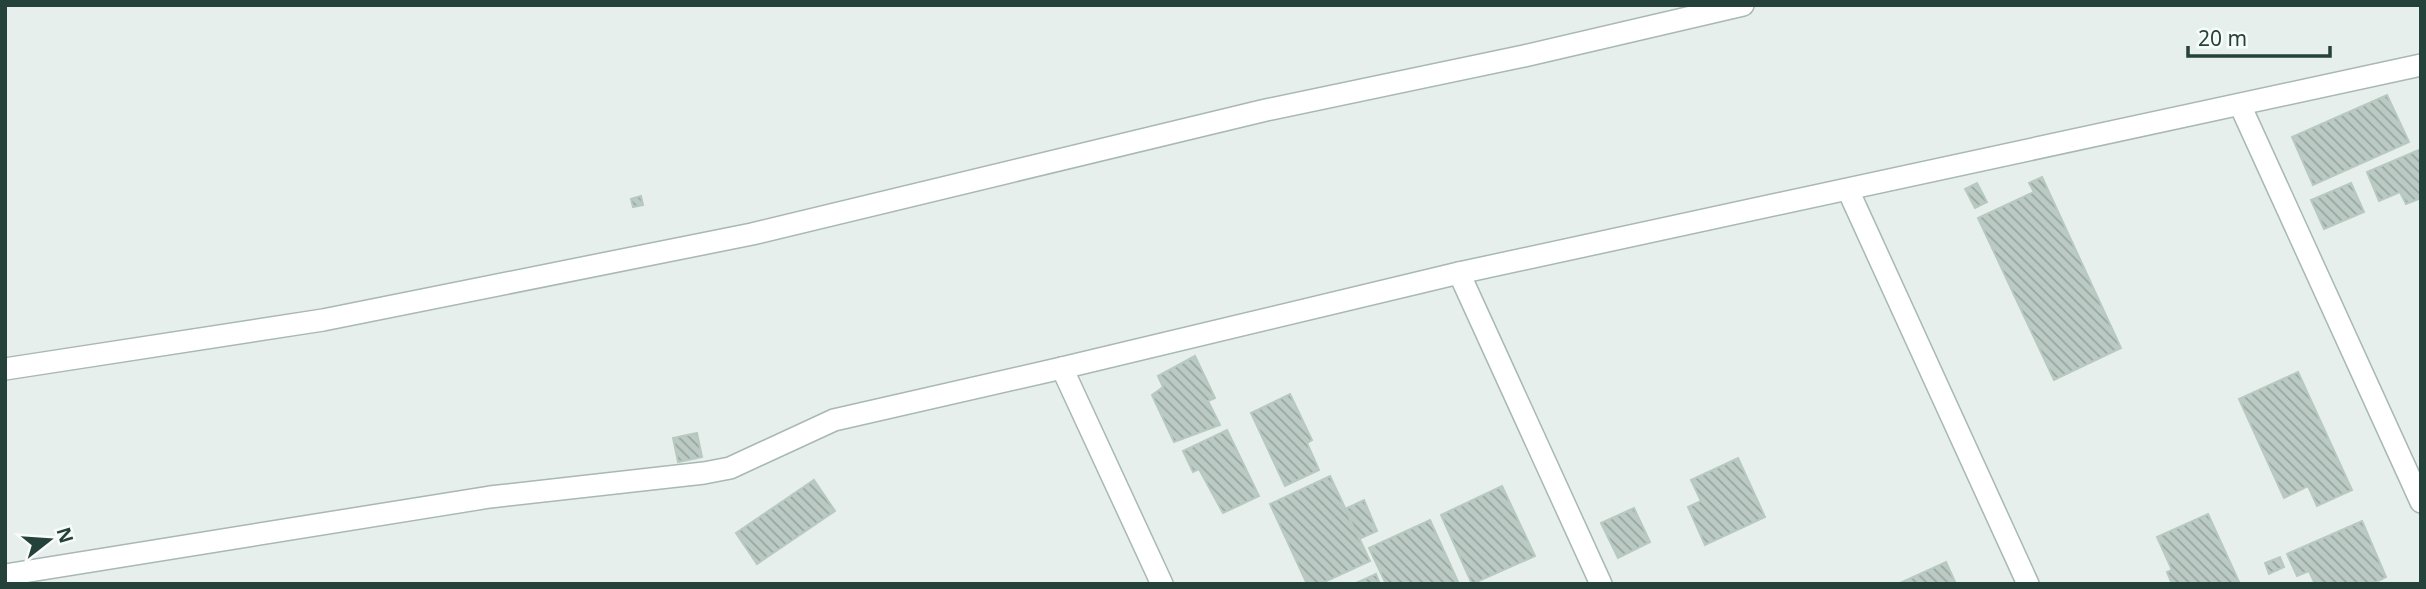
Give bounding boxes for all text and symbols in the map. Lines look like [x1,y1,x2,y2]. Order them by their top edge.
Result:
scale bar [2188,14,2330,58]
text: 20 m [2198,24,2247,52]
north arrow [14,505,84,575]
text: N [51,524,80,546]

